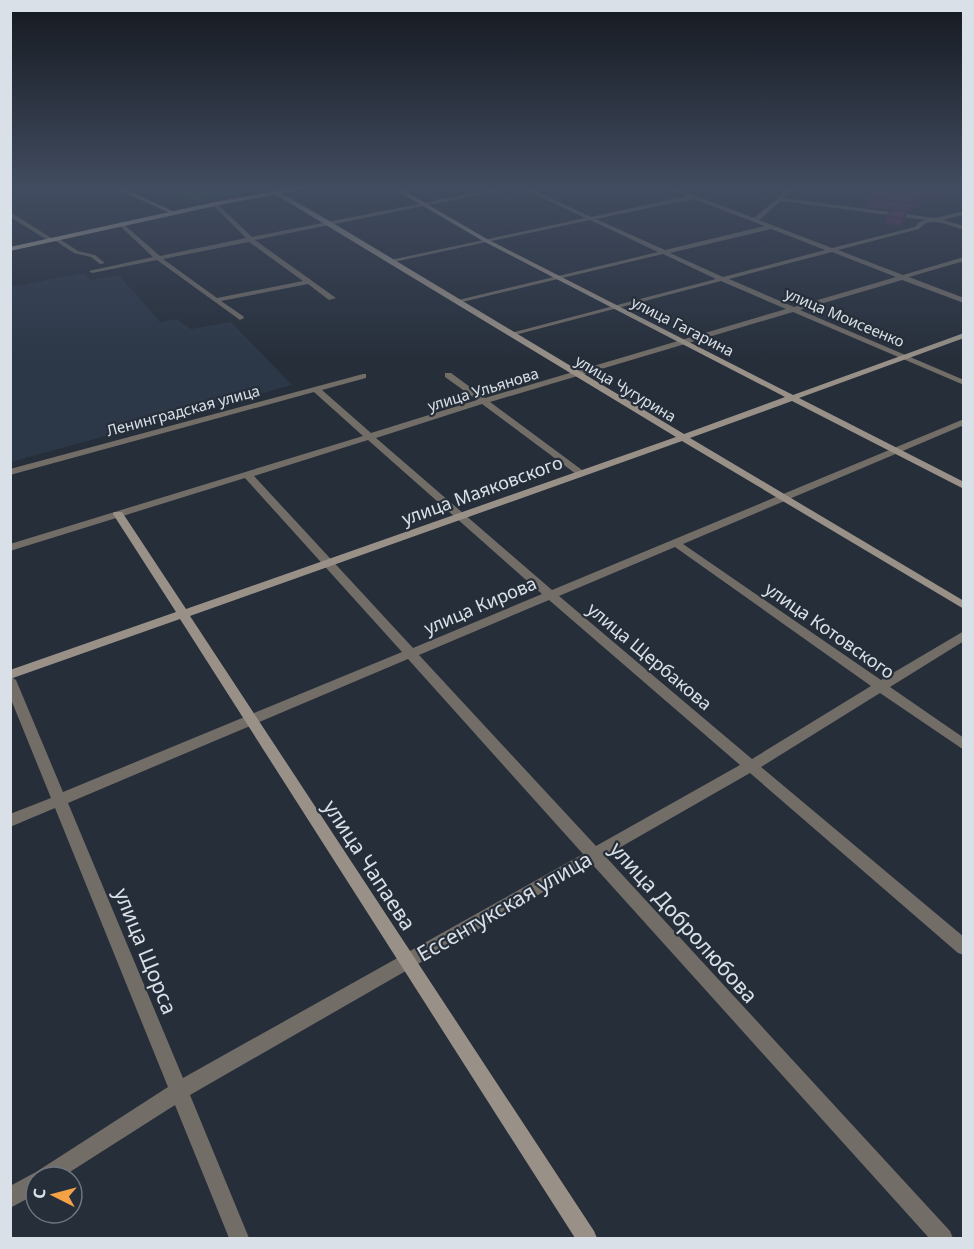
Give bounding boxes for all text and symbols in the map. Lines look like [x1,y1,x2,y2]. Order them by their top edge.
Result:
street label: улица Моисеенко [782,283,908,351]
street label: улица Гагарина [628,292,738,360]
street label: улица Чугурина [572,350,680,426]
street label: улица Ульянова [425,363,541,415]
street label: Ленинградская улица [104,380,262,440]
street label: улица Маяковского [398,450,566,530]
street label: улица Кирова [420,571,540,639]
street label: улица Котовского [760,576,900,684]
street label: улица Щербакова [583,597,717,715]
street label: улица Чапаева [317,794,423,936]
street label: улица Добролюбова [604,835,764,1009]
street label: Ессентукская улица [411,845,597,967]
street label: улица Щорса [108,884,184,1018]
north arrow [24,1165,84,1225]
text: С [28,1187,51,1200]

